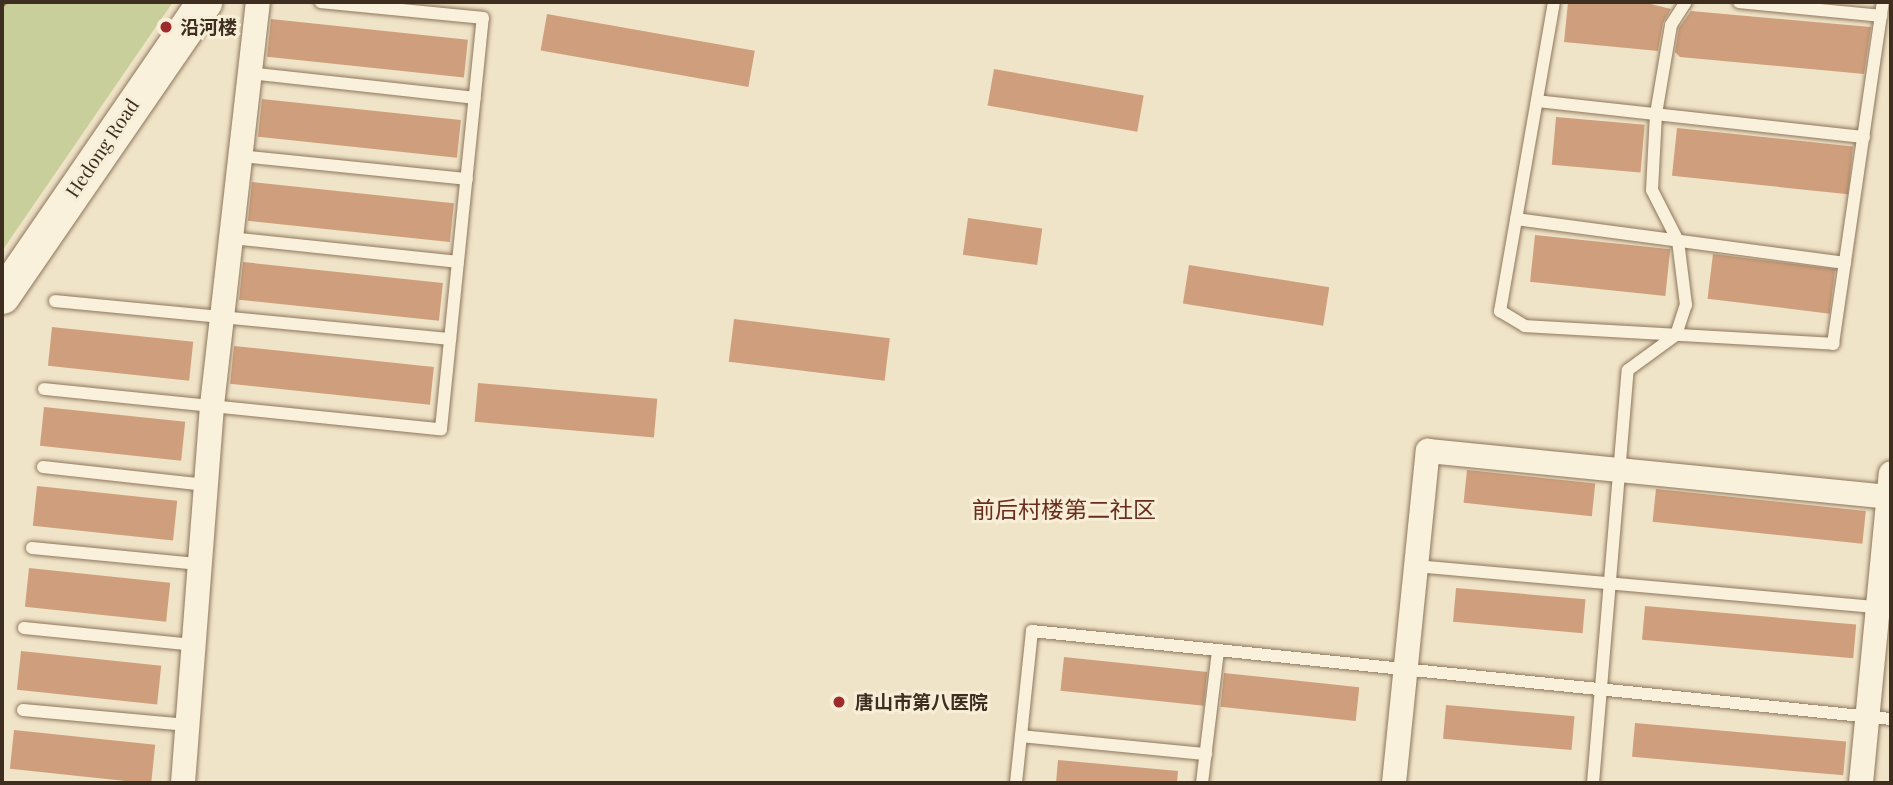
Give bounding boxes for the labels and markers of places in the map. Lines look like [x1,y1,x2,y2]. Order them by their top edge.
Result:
place label: 沿河楼 [180,16,237,38]
marker: 沿河楼 [158,19,174,35]
place label: 唐山市第八医院 [855,691,988,713]
marker: 唐山市第八医院 [829,692,849,712]

